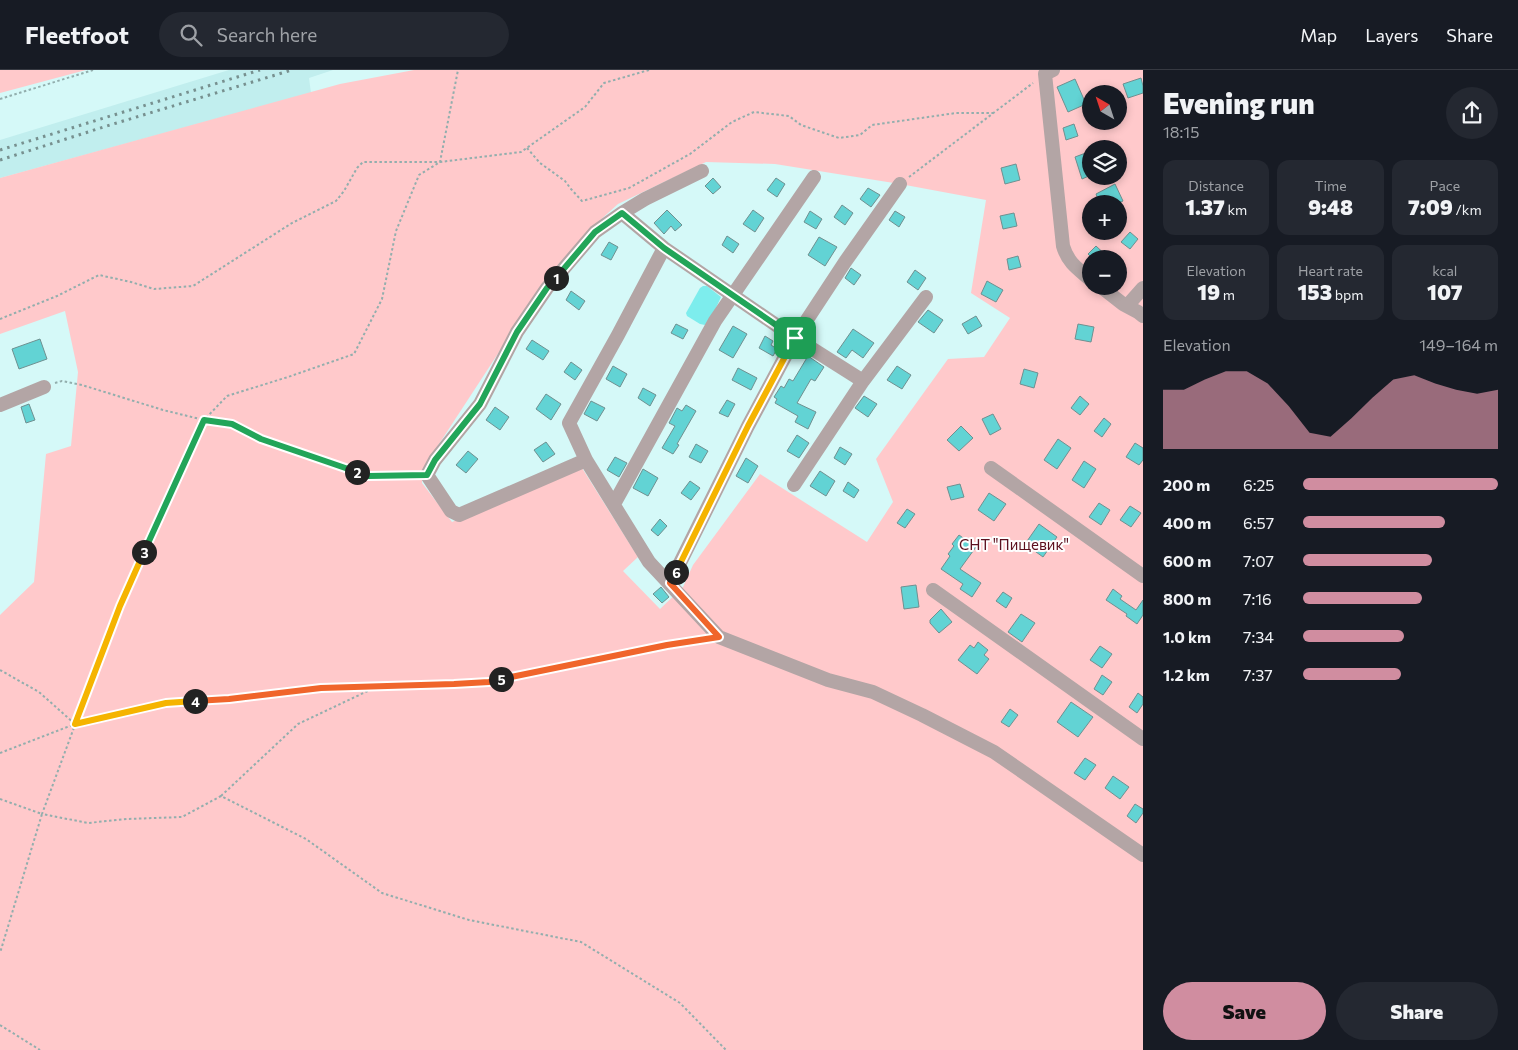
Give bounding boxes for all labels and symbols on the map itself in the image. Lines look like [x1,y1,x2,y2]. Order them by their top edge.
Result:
north arrow [1082,85,1128,130]
pin: 1 [544,266,568,290]
pin [774,317,816,359]
pin: 2 [344,460,370,484]
park label: СНТ "Пищевик" [959,535,1069,553]
pin: 3 [132,540,156,564]
pin: 6 [664,560,688,584]
pin: 5 [488,666,514,692]
pin: 4 [182,688,208,714]

